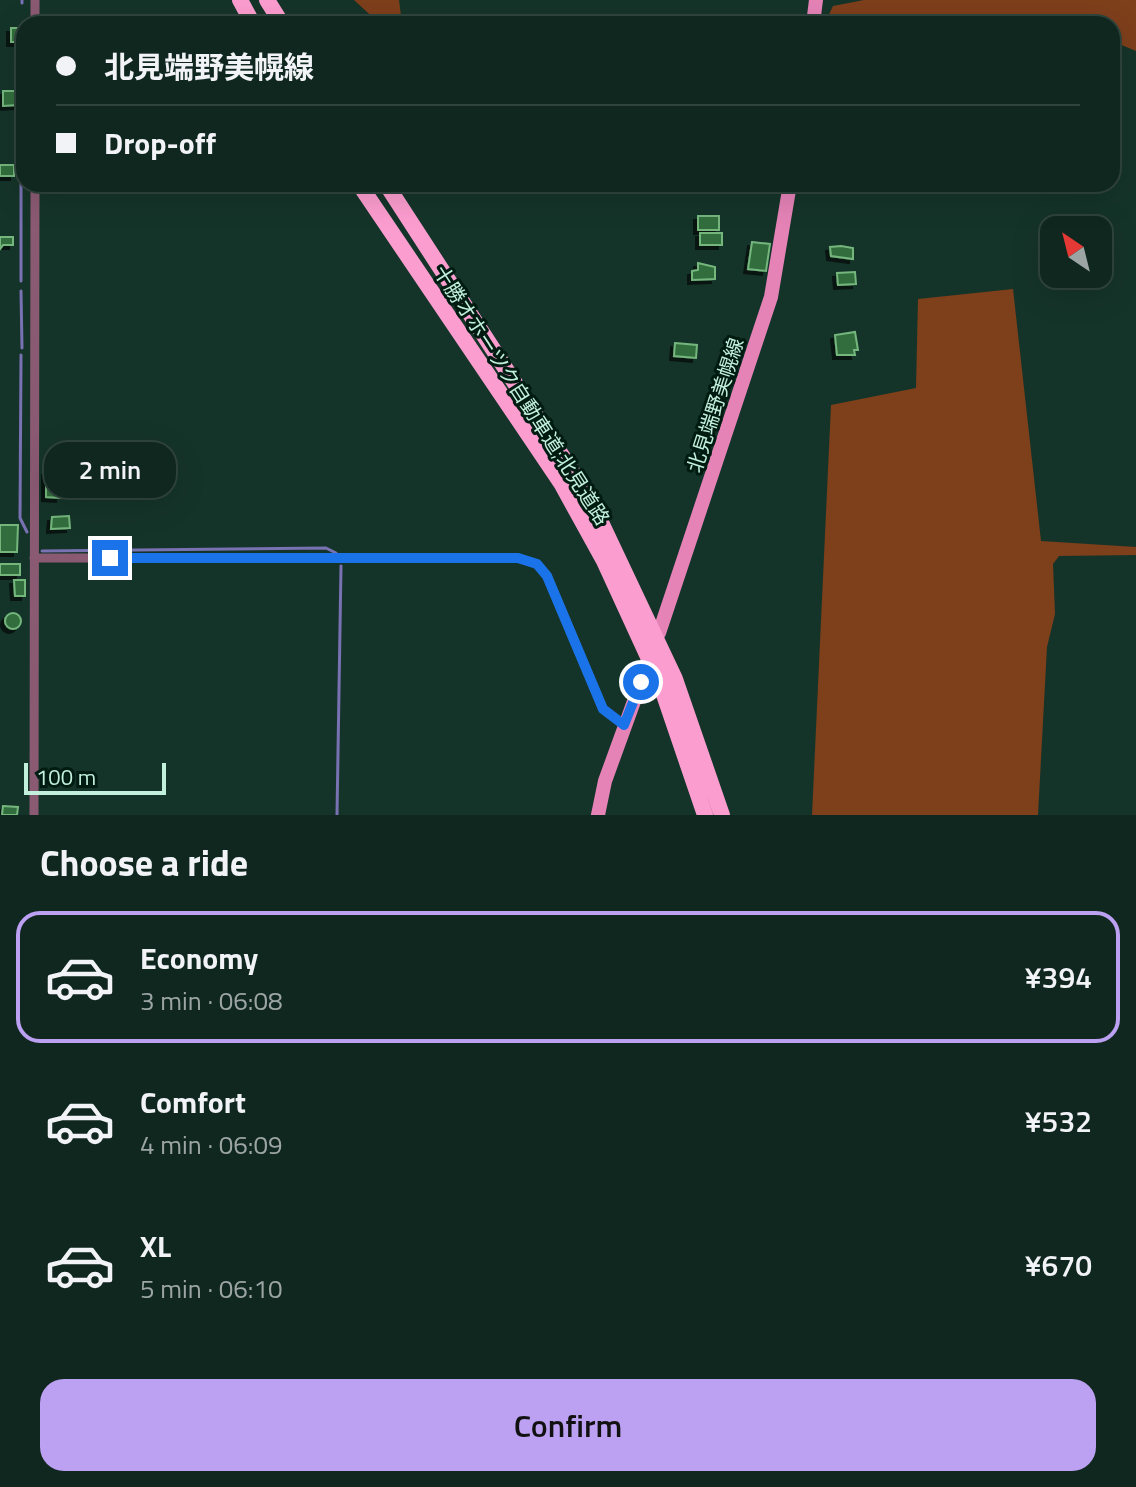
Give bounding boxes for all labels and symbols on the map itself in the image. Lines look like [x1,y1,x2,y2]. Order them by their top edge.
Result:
north arrow [1040,216,1112,288]
street label: 十勝オホーツク自動車道;北見道路 [426,259,618,531]
street label: 北見端野美幌線 [679,334,751,476]
callout: 2 min [44,442,176,498]
route end [92,540,128,576]
route start [623,664,659,700]
scale bar [24,759,166,795]

